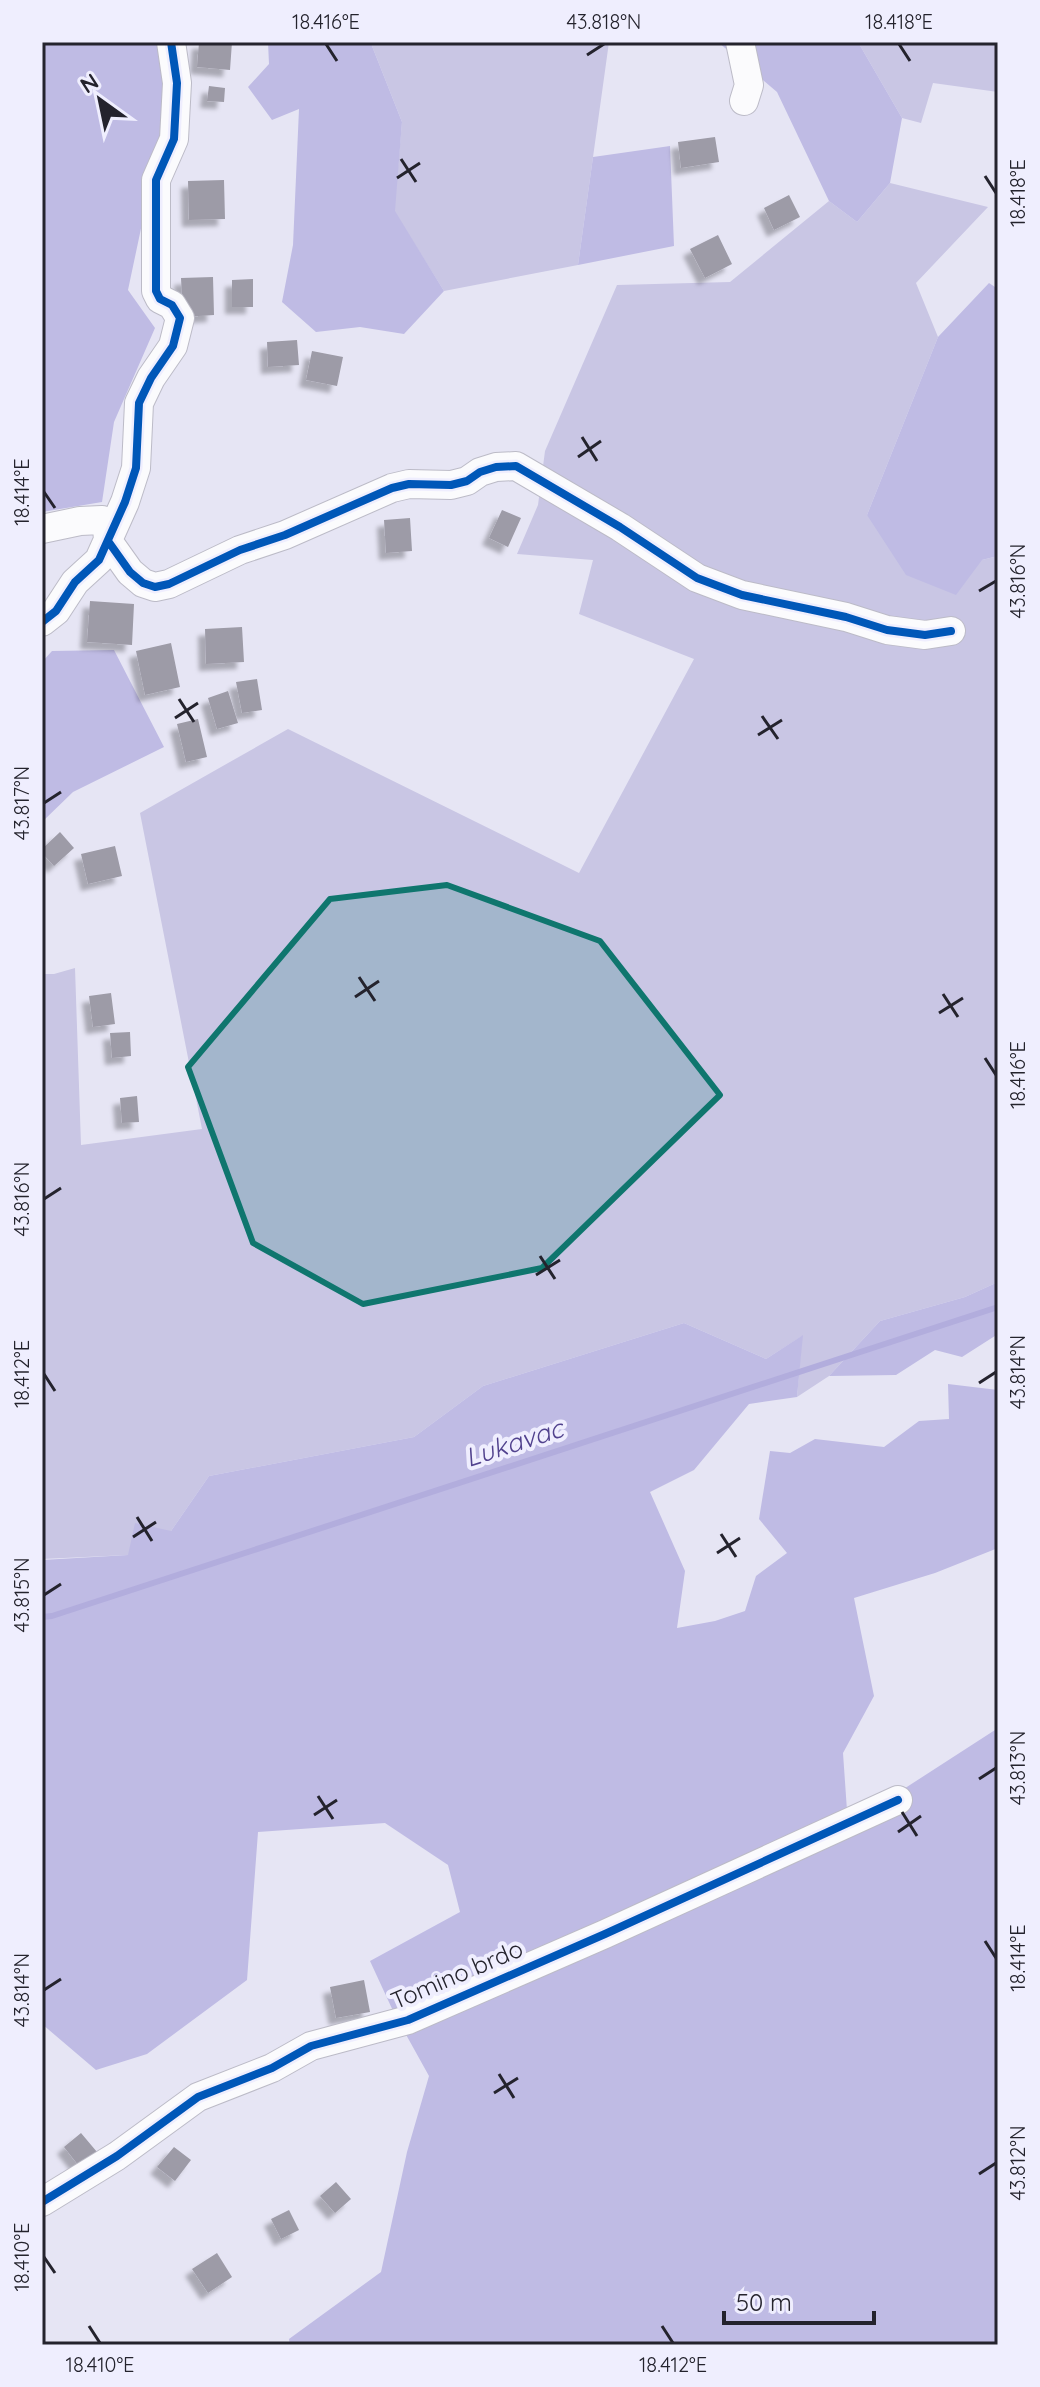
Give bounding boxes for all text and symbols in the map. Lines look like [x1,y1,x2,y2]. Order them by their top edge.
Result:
text: 18.416°E [292,9,360,34]
text: 43.818°N [567,9,641,34]
text: 18.418°E [865,9,933,34]
north arrow [60,60,140,140]
text: N [75,67,104,99]
text: 18.418°E [1005,159,1030,227]
text: 18.414°E [9,458,34,526]
text: 43.816°N [1005,544,1030,618]
text: 43.817°N [9,766,34,840]
text: 18.416°E [1005,1041,1030,1109]
text: 43.816°N [9,1162,34,1236]
text: 43.814°N [1005,1335,1030,1409]
text: 18.412°E [9,1340,34,1408]
water label: Lukavac [461,1410,569,1474]
text: 43.815°N [9,1558,34,1632]
text: 43.813°N [1005,1731,1030,1805]
text: 18.414°E [1005,1924,1030,1992]
street label: Tomino brdo [386,1933,527,2015]
text: 43.814°N [9,1953,34,2027]
text: 43.812°N [1005,2125,1030,2201]
text: 18.410°E [9,2223,34,2291]
scale bar [724,2275,874,2325]
text: 50 m [736,2287,792,2317]
text: 18.410°E [66,2352,134,2377]
text: 18.412°E [639,2352,707,2377]

